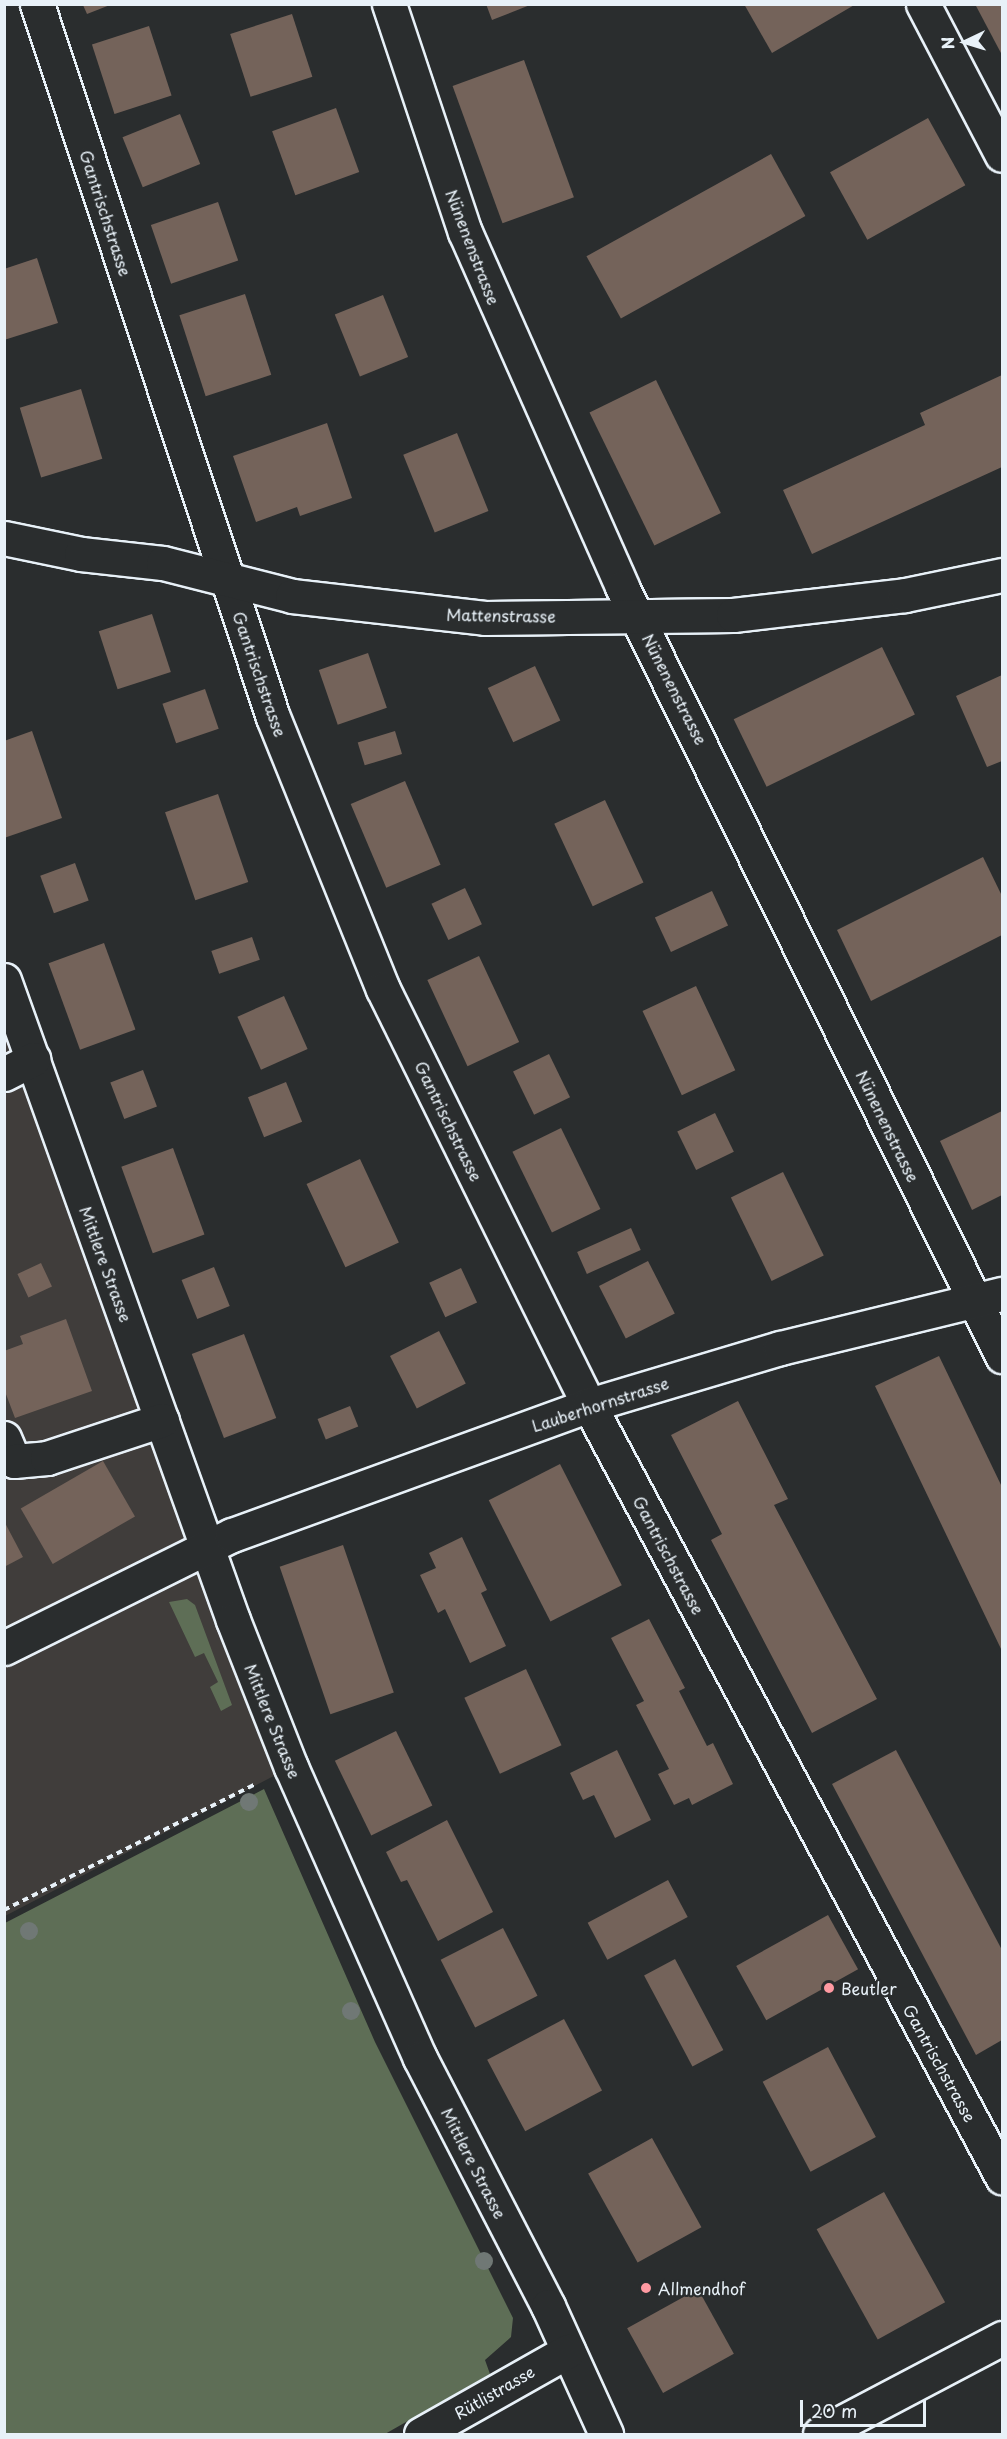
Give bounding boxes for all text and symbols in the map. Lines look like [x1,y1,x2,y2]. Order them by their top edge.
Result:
north arrow [935,12,995,72]
text: N [935,36,959,50]
street label: Gantrischstrasse [77,148,135,278]
street label: Nünenenstrasse [442,187,504,307]
street label: Mattenstrasse [446,604,556,626]
street label: Gantrischstrasse [230,609,290,739]
street label: Nünenenstrasse [639,630,711,748]
street label: Gantrischstrasse [412,1058,486,1184]
street label: Nünenenstrasse [853,1067,923,1185]
street label: Mittlere Strasse [76,1203,136,1325]
street label: Lauberhornstrasse [529,1373,671,1435]
street label: Gantrischstrasse [630,1493,708,1617]
street label: Mittlere Strasse [241,1660,305,1782]
place label: Beutler [841,1978,897,1998]
marker: Beutler [822,1981,836,1995]
street label: Gantrischstrasse [900,2001,980,2125]
street label: Mittlere Strasse [438,2104,510,2222]
place label: Allmendhof [658,2278,745,2298]
marker: Allmendhof [639,2281,653,2295]
street label: Rütlistrasse [451,2361,537,2423]
scale bar [803,2388,929,2426]
text: 20 m [811,2397,857,2424]

